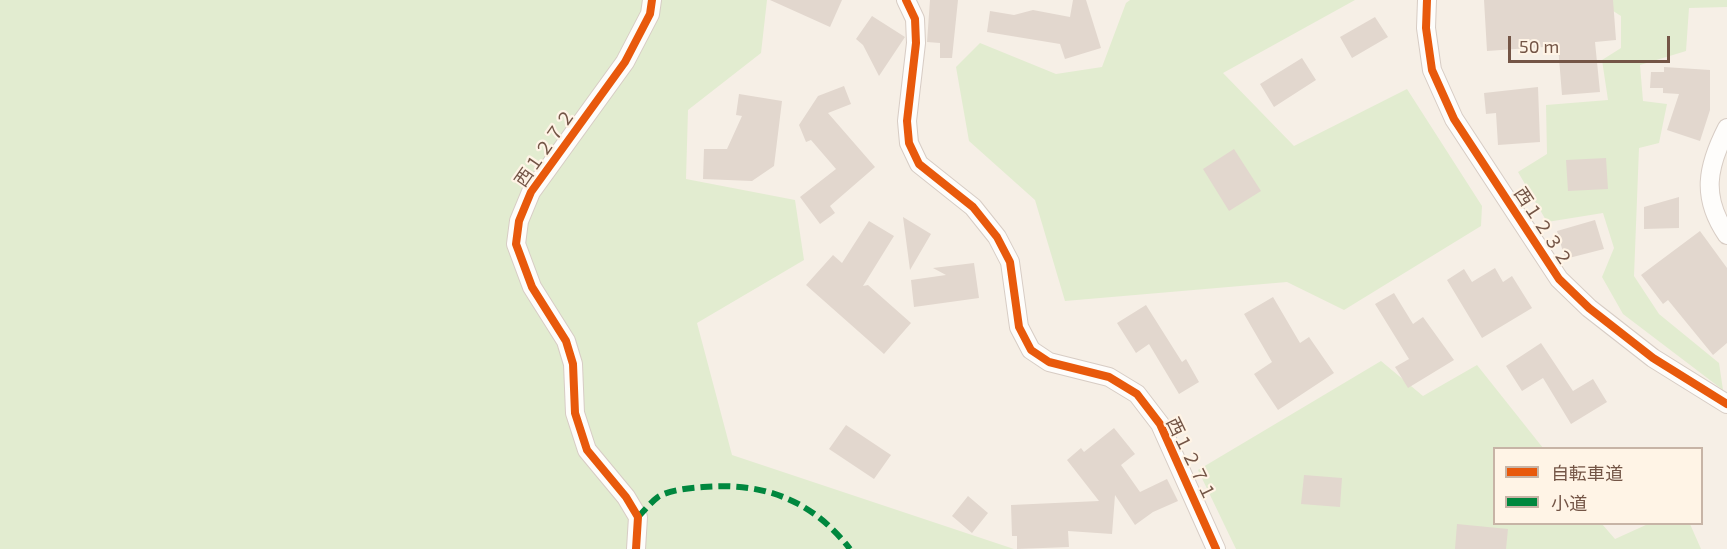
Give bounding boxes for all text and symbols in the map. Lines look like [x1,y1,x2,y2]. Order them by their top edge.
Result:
scale bar [1511,24,1673,62]
text: 50 m [1519,35,1559,57]
street label: 西１２７２ [510,105,580,191]
street label: 西１２３２ [1509,183,1577,271]
street label: 西１２７１ [1162,414,1220,504]
legend [1493,447,1703,525]
text: 自転車道 [1551,462,1623,484]
text: 小道 [1551,492,1587,514]

